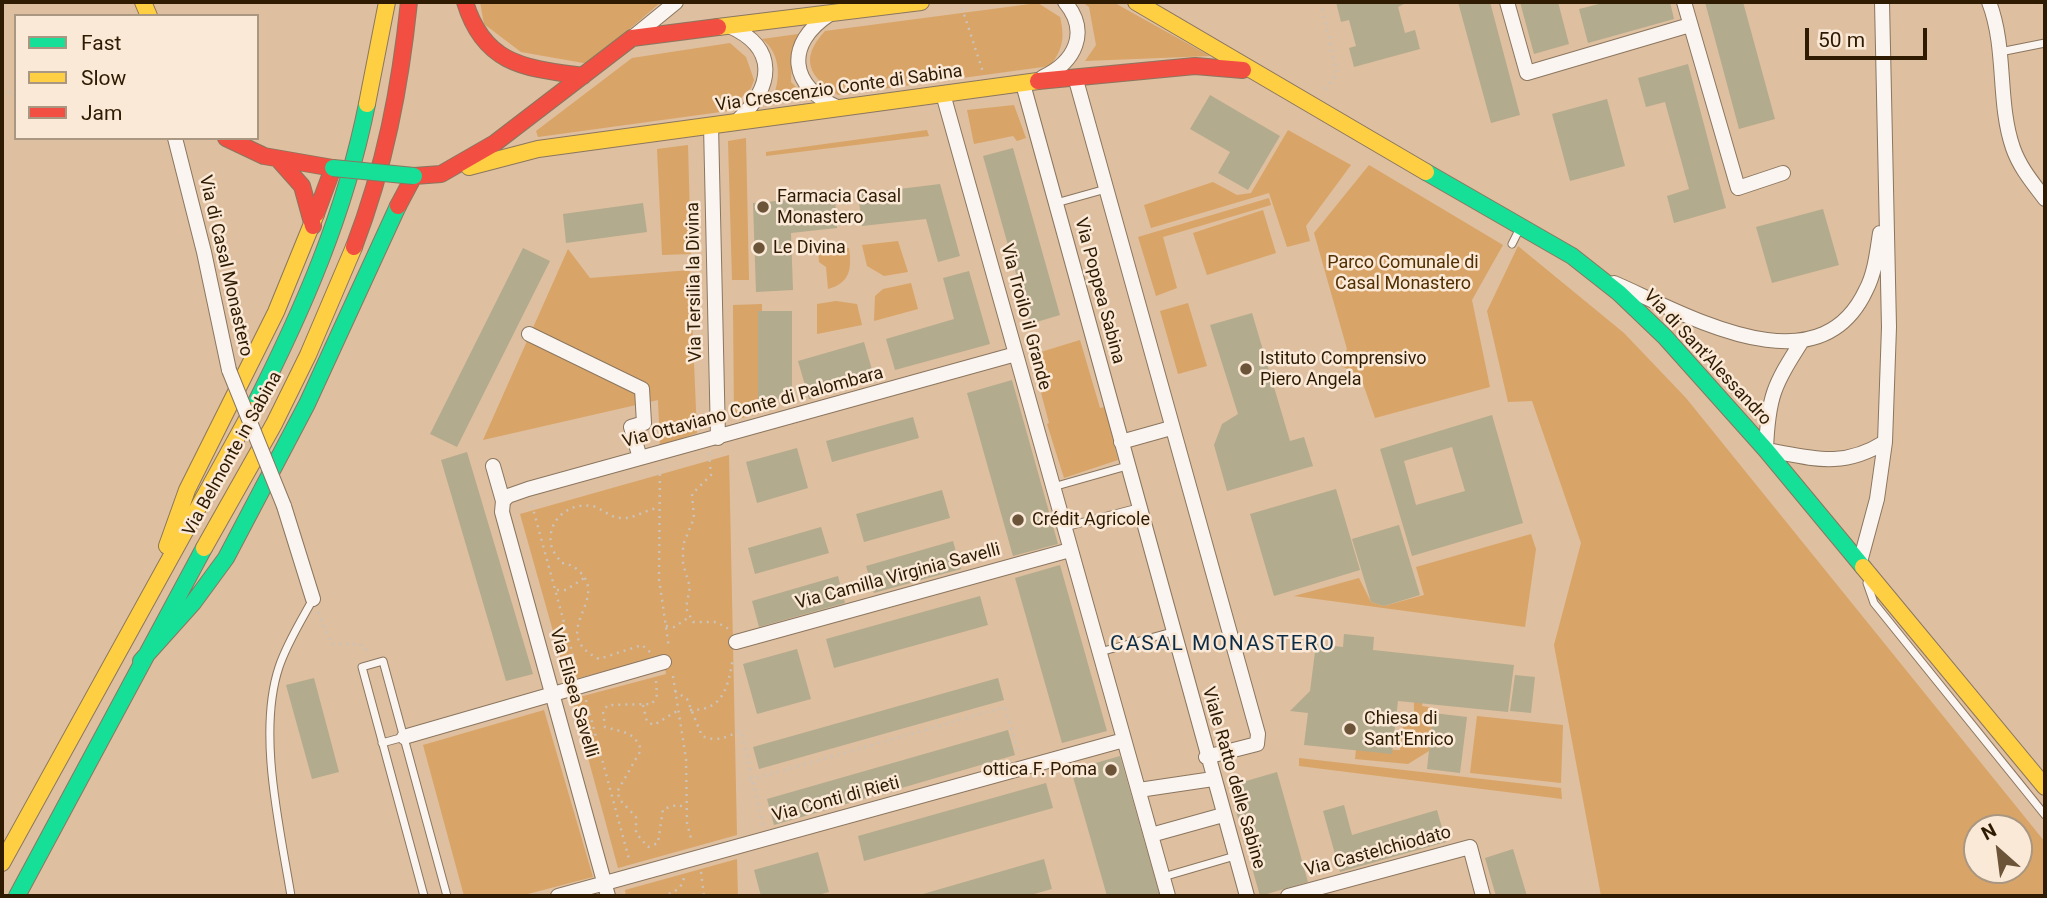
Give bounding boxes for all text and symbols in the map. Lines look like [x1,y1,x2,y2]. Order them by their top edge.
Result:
legend [14,14,259,140]
scale bar [1809,14,1932,58]
text: 50 m [1818,28,1865,52]
text: Fast [81,31,121,55]
street label: Via Crescenzio Conte di Sabina [714,61,964,117]
text: Slow [81,66,126,90]
text: Jam [81,101,122,125]
street label: Via di Casal Monastero [194,173,256,359]
place label: Farmacia Casal Monastero [777,186,901,228]
marker: Farmacia Casal Monastero [755,199,771,215]
street label: Via Tersilia la Divina [683,202,707,362]
street label: Via Poppea Sabina [1069,216,1129,366]
place label: Le Divina [773,237,846,259]
marker: Le Divina [751,240,767,256]
street label: Via Troilo il Grande [995,242,1055,392]
park label: Parco Comunale di Casal Monastero [1327,252,1479,294]
street label: Via di Sant'Alessandro [1638,286,1776,430]
place label: Istituto Comprensivo Piero Angela [1260,348,1427,390]
marker: Istituto Comprensivo Piero Angela [1238,361,1254,377]
street label: Via Ottaviano Conte di Palombara [620,363,886,453]
street label: Via Belmonte in Sabina [179,368,287,540]
place label: Crédit Agricole [1032,509,1150,531]
marker: Crédit Agricole [1010,512,1026,528]
street label: Via Camilla Virginia Savelli [793,539,1003,615]
street label: Via Elisea Savelli [544,626,602,760]
district label: CASAL MONASTERO [1112,632,1334,658]
street label: Viale Ratto delle Sabine [1197,685,1269,871]
place label: Chiesa di Sant'Enrico [1364,708,1454,750]
marker: Chiesa di Sant'Enrico [1342,721,1358,737]
place label: ottica F. Poma [983,759,1097,781]
marker: ottica F. Poma [1103,762,1119,778]
street label: Via Conti di Rieti [770,773,902,827]
north arrow [1963,814,2033,884]
text: N [1978,818,2000,845]
street label: Via Castelchiodato [1302,822,1454,882]

